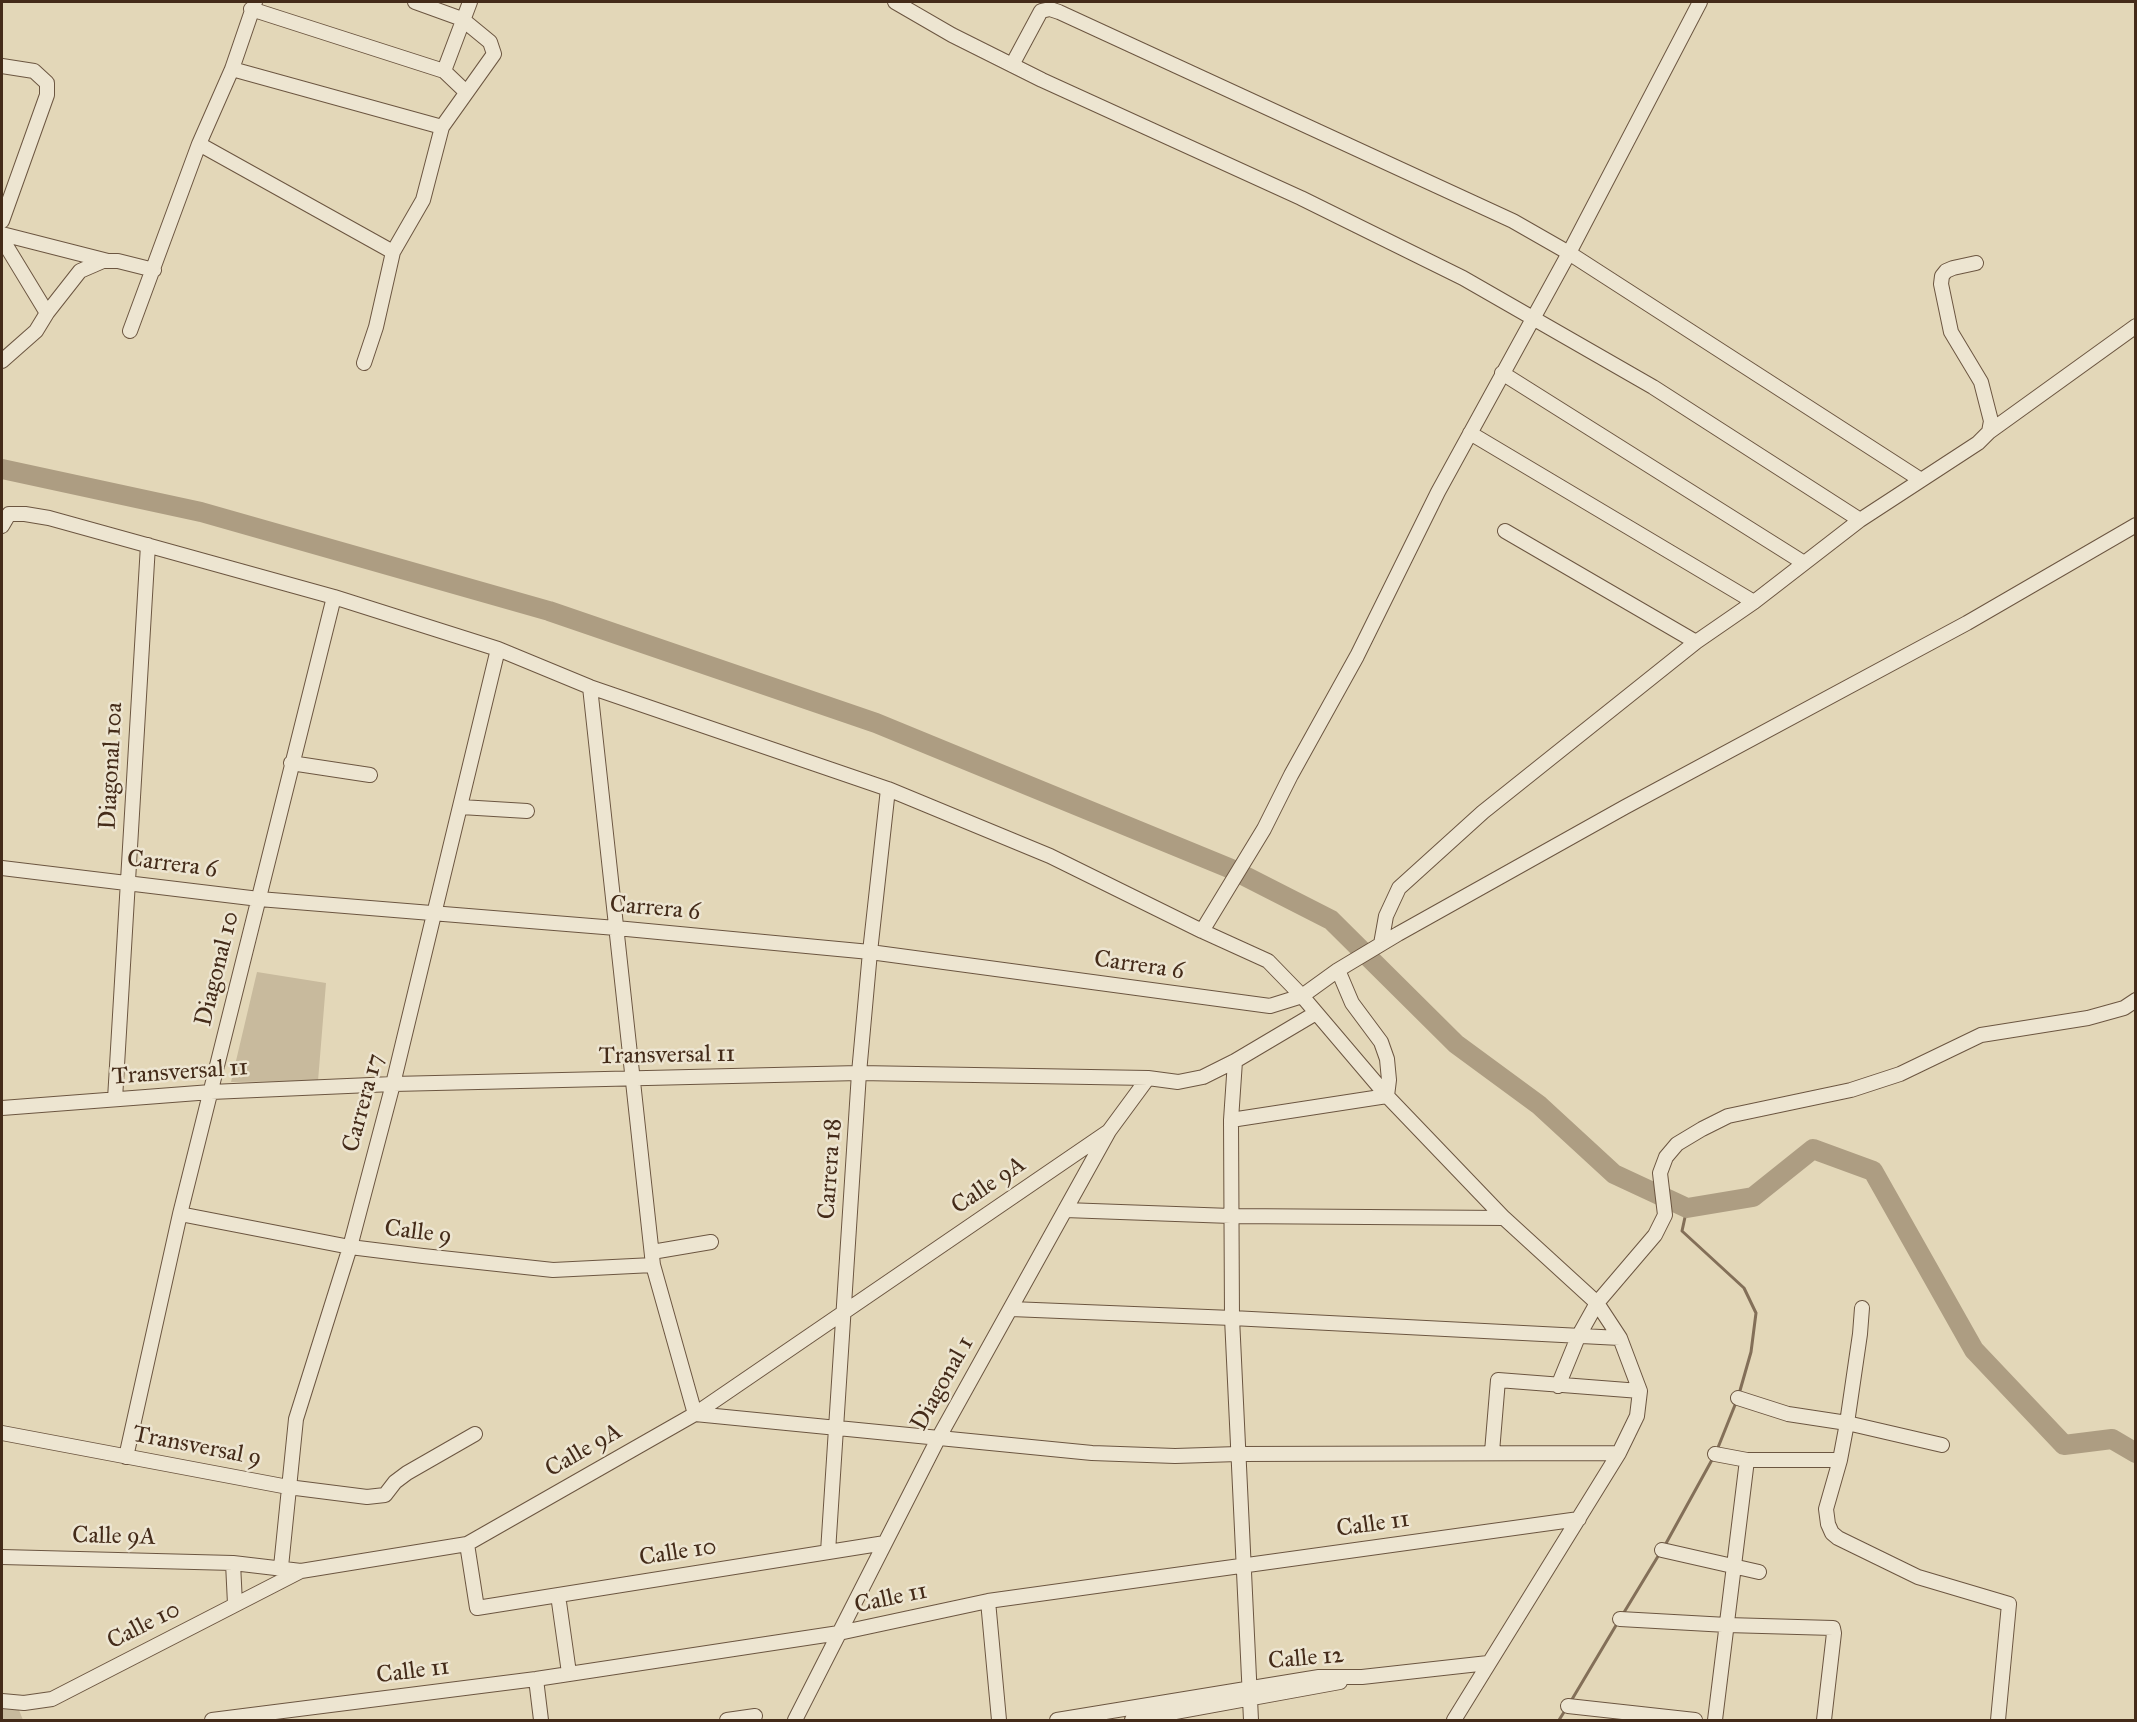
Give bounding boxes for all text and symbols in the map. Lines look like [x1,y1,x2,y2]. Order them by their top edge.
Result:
street label: Diagonal 10a [94,702,130,830]
street label: Carrera 6 [125,845,219,885]
street label: Carrera 6 [608,891,702,927]
street label: Diagonal 10 [190,909,246,1029]
street label: Carrera 6 [1092,945,1186,987]
street label: Transversal 11 [599,1040,735,1072]
street label: Carrera 17 [337,1051,391,1155]
street label: Transversal 11 [111,1054,249,1092]
street label: Carrera 18 [813,1118,849,1220]
street label: Calle 9A [946,1151,1032,1221]
street label: Calle 9 [383,1215,453,1251]
street label: Diagonal 1 [905,1332,981,1436]
street label: Calle 9A [541,1418,627,1484]
street label: Transversal 9 [130,1420,264,1474]
street label: Calle 11 [1335,1506,1411,1544]
street label: Calle 9A [72,1522,156,1552]
street label: Calle 10 [637,1533,719,1573]
street label: Calle 11 [852,1577,930,1621]
street label: Calle 10 [103,1595,185,1657]
street label: Calle 12 [1267,1641,1345,1677]
street label: Calle 11 [375,1653,451,1691]

